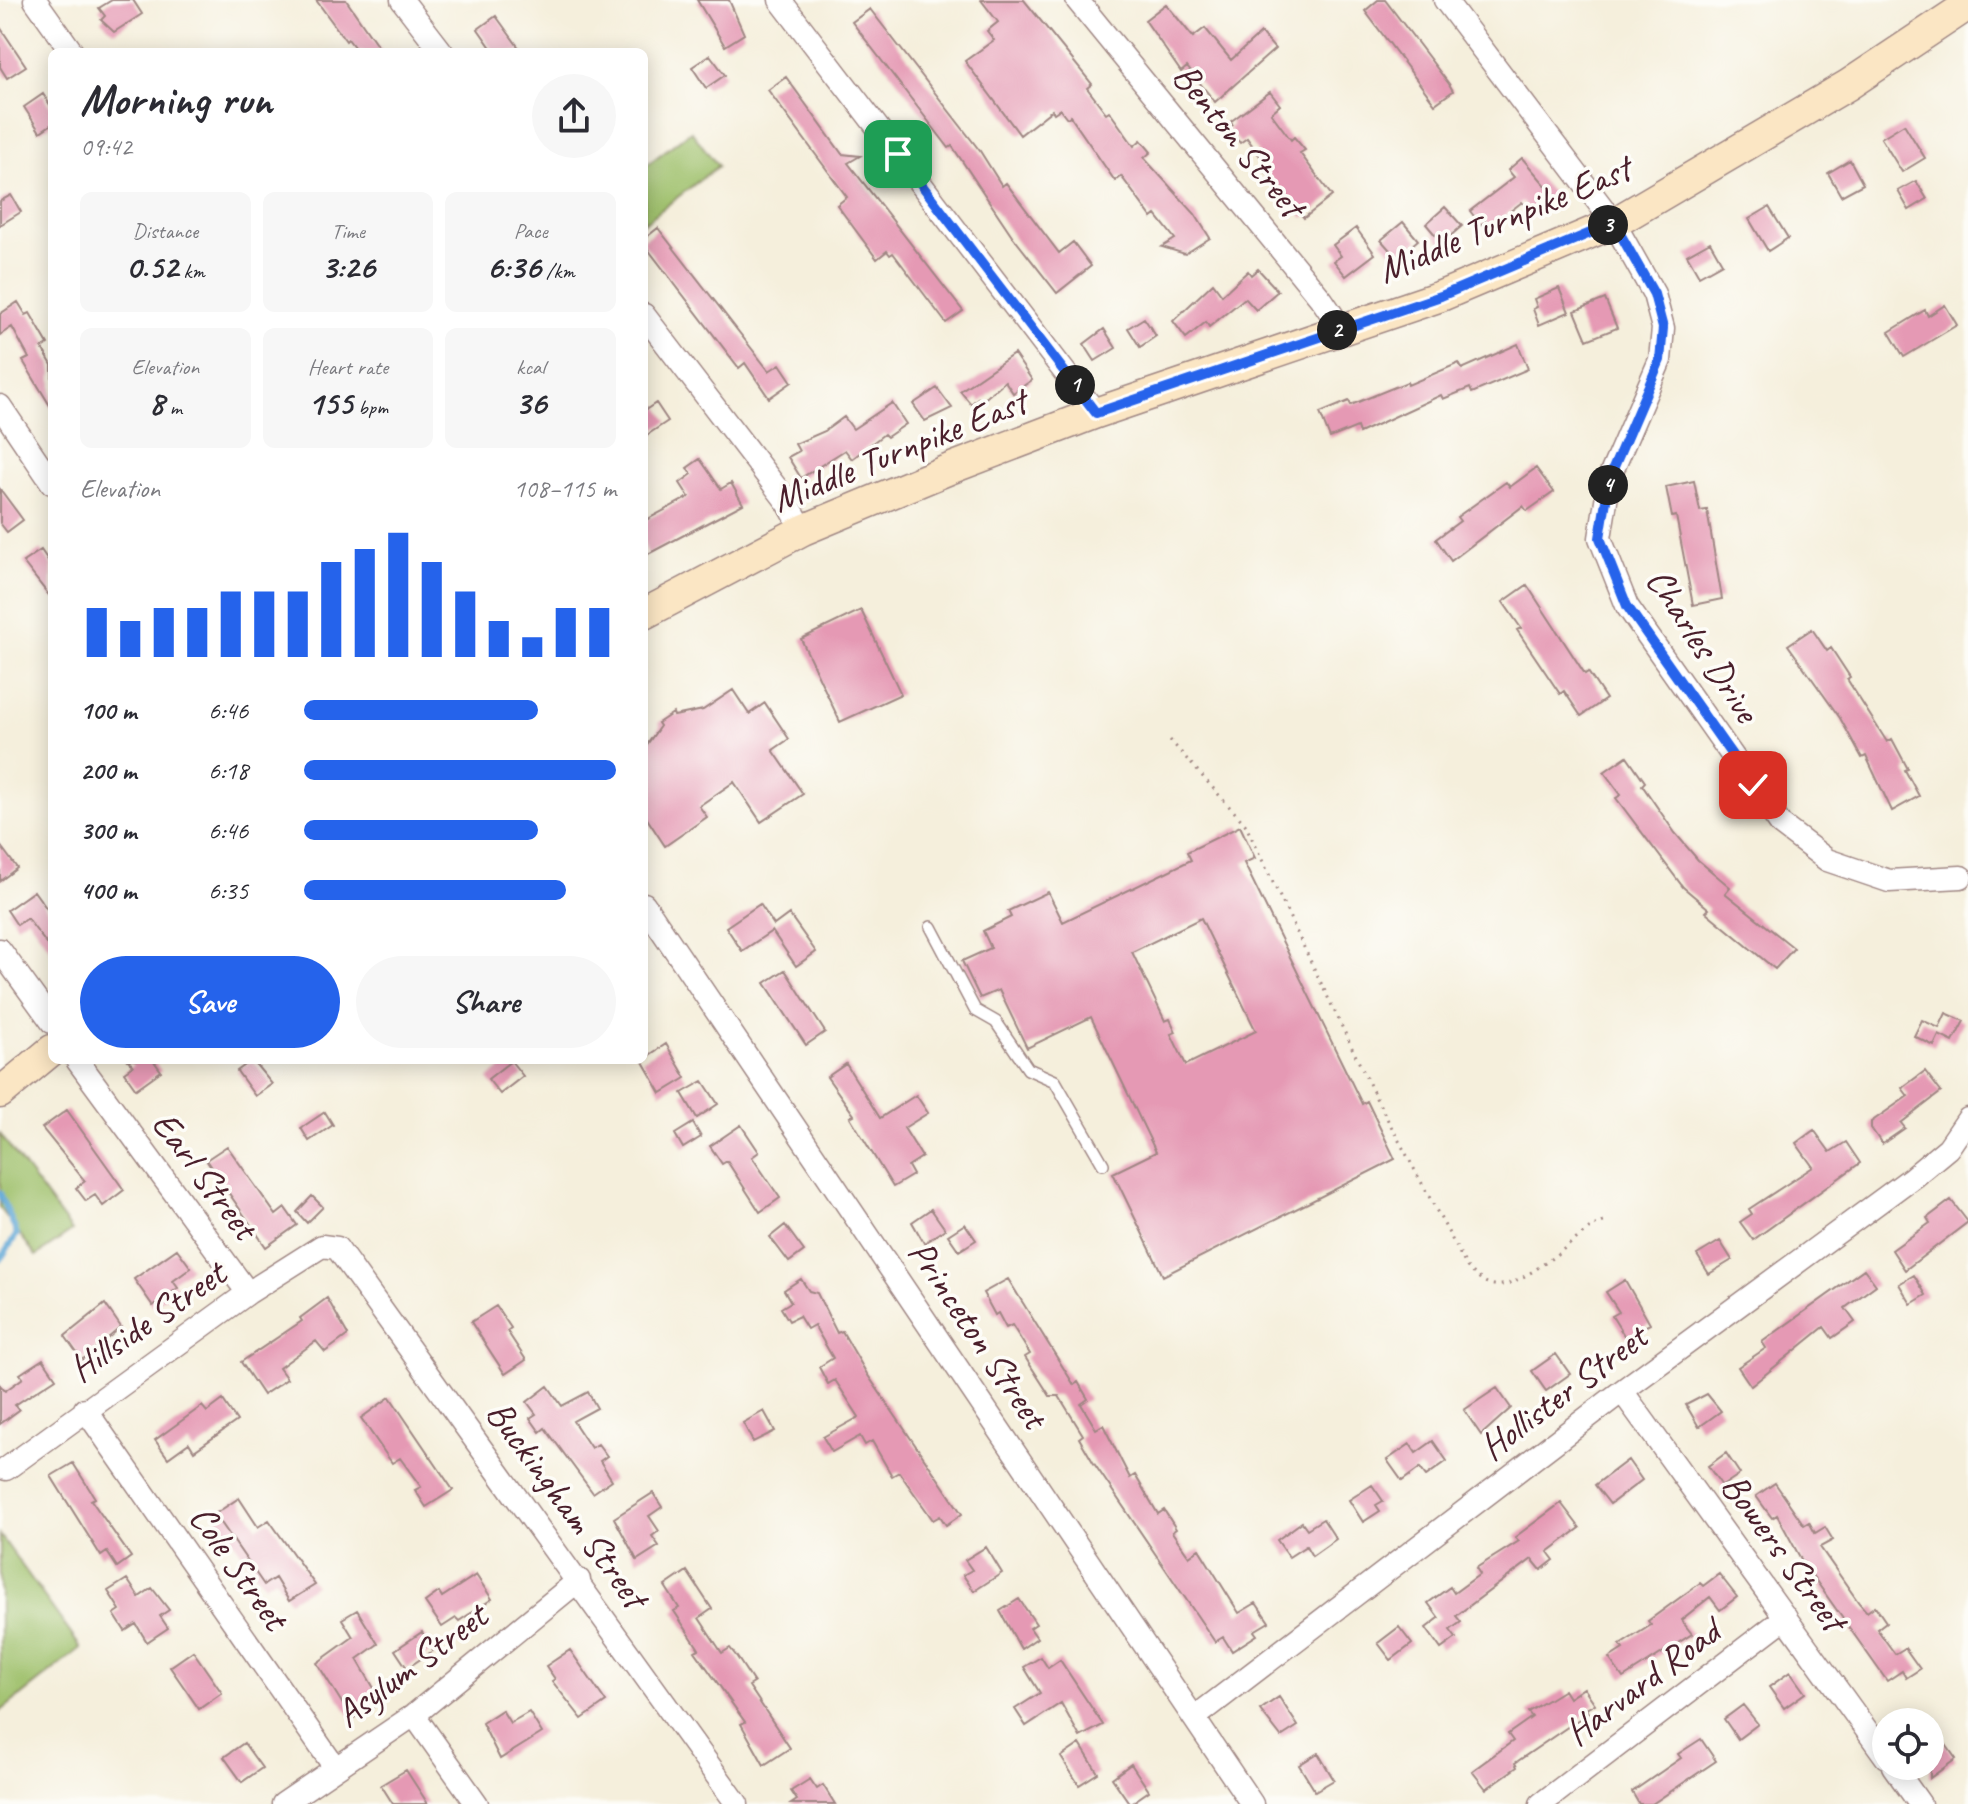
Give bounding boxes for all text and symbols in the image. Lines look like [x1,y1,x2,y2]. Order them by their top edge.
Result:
street label: Benton Street [1163,54,1319,231]
text: Morning run [80,72,272,127]
button: share [532,74,616,158]
pin [864,120,932,188]
text: 09:42 [80,130,132,163]
icon: arrive [876,132,920,176]
street label: Middle Turnpike East [1371,143,1642,293]
pin: 3 [1588,205,1628,245]
text: 3 [1603,211,1613,239]
text: Distance [133,217,198,245]
text: Time [331,217,365,245]
text: Pace [514,217,548,245]
text: 0.52 [126,245,178,288]
text: 3:26 [321,245,375,288]
text: 6:36 [487,245,541,288]
text: km [178,257,205,285]
text: /km [541,257,575,285]
pin: 2 [1317,310,1357,350]
text: 2 [1332,316,1342,344]
text: Elevation [131,353,199,381]
text: Heart rate [308,353,388,381]
text: kcal [516,353,545,381]
pin: 1 [1055,365,1095,405]
text: 1 [1070,371,1080,399]
street label: Middle Turnpike East [765,376,1038,522]
text: 8 [149,381,164,424]
text: 155 [308,381,353,424]
text: 36 [515,381,546,424]
text: m [164,393,182,421]
text: bpm [353,393,388,421]
pin: 4 [1588,465,1628,505]
text: 4 [1603,471,1613,499]
text: Elevation [80,472,160,505]
text: 108–115 m [513,472,616,505]
street label: Charles Drive [1636,559,1772,733]
text: 100 m [80,694,136,727]
text: 6:46 [208,694,248,727]
pin [1719,751,1787,819]
text: 200 m [80,754,136,787]
text: 6:18 [208,754,248,787]
icon: check [1731,763,1775,807]
text: 300 m [80,814,136,847]
text: 6:46 [208,814,248,847]
text: 400 m [80,874,136,907]
text: 6:35 [208,874,248,907]
button: Save [80,956,340,1048]
button: Share [356,956,616,1048]
street label: Earl Street [142,1102,270,1251]
street label: Princeton Street [898,1231,1060,1440]
street label: Hillside Street [60,1248,237,1392]
street label: Hollister Street [1470,1312,1659,1470]
street label: Buckingham Street [476,1391,661,1621]
street label: Bowers Street [1711,1464,1860,1644]
street label: Cole Street [179,1496,301,1641]
street label: Asylum Street [326,1591,499,1737]
street label: Harvard Road [1555,1605,1734,1756]
map controls [1872,1708,1944,1780]
button: locate [1872,1708,1944,1780]

